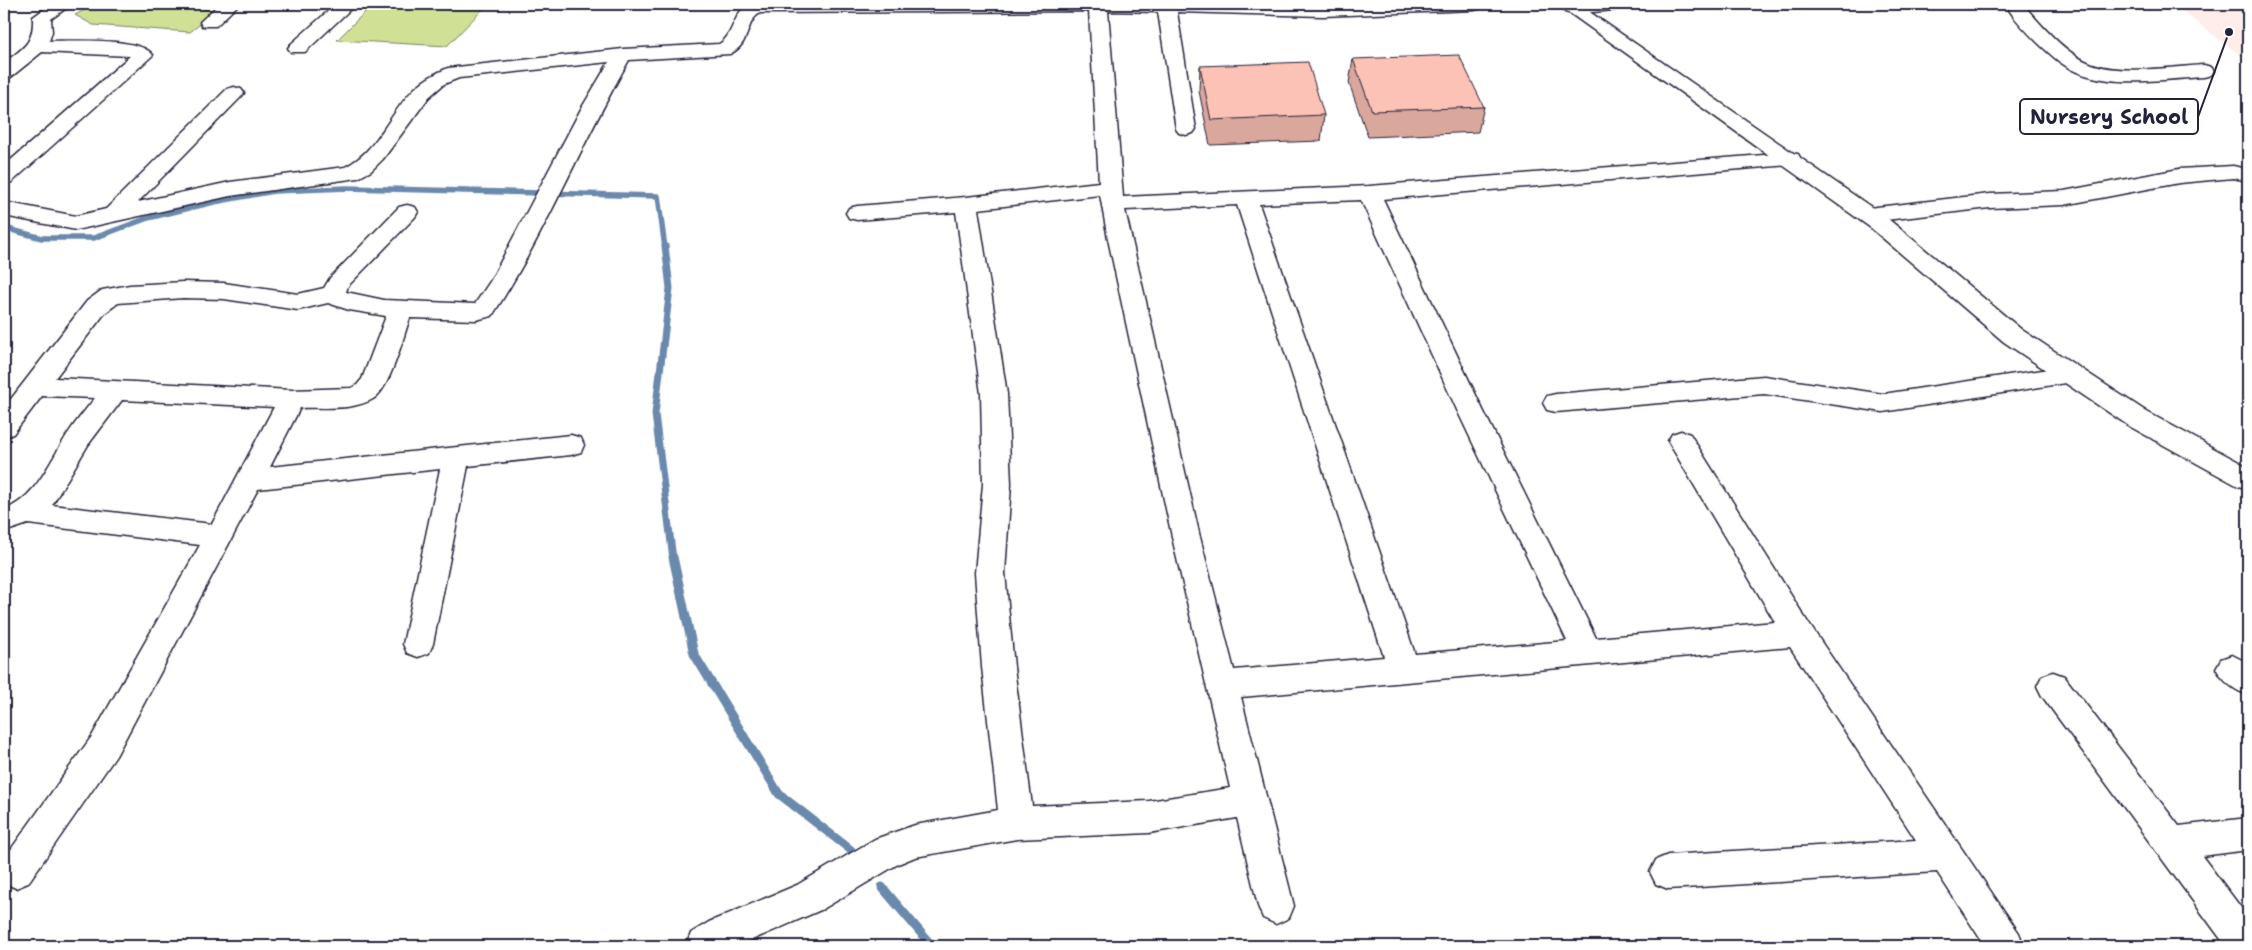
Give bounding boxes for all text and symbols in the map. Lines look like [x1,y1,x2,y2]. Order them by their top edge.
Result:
callout: Nursery School [2020,99,2198,134]
text: Nursery School [2030,104,2188,130]

